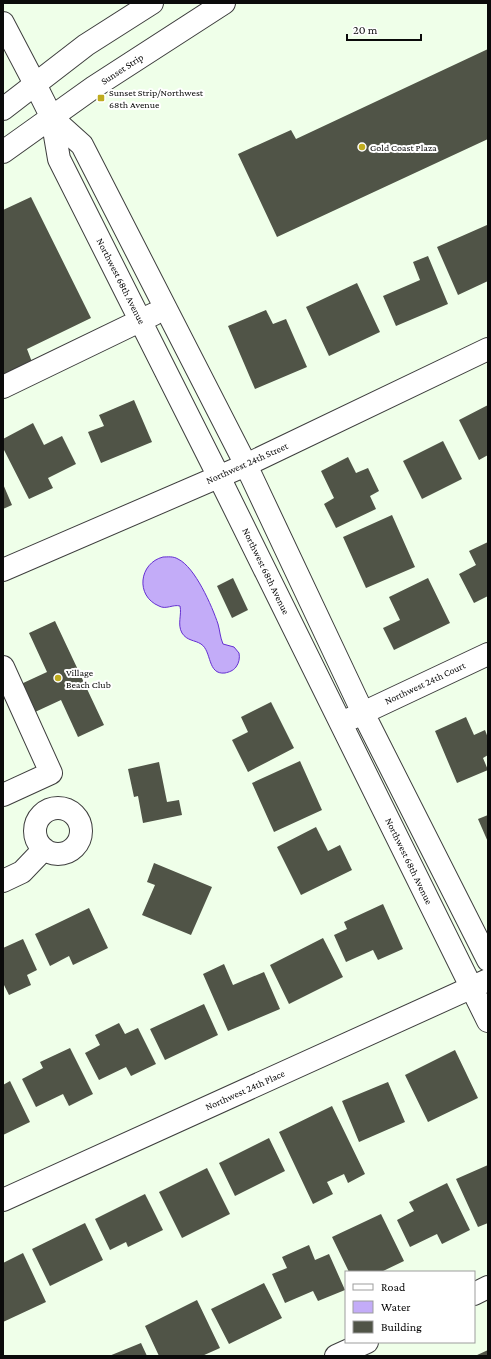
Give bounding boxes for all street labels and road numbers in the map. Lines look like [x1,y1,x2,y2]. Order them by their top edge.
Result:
street label: Sunset Strip [99,51,145,87]
street label: Northwest 68th Avenue [95,236,148,326]
street label: Northwest 24th Street [204,440,290,486]
street label: Northwest 68th Avenue [240,526,292,617]
street label: Northwest 24th Court [383,659,468,707]
street label: Northwest 68th Avenue [383,816,435,907]
street label: Northwest 24th Place [204,1067,287,1112]

